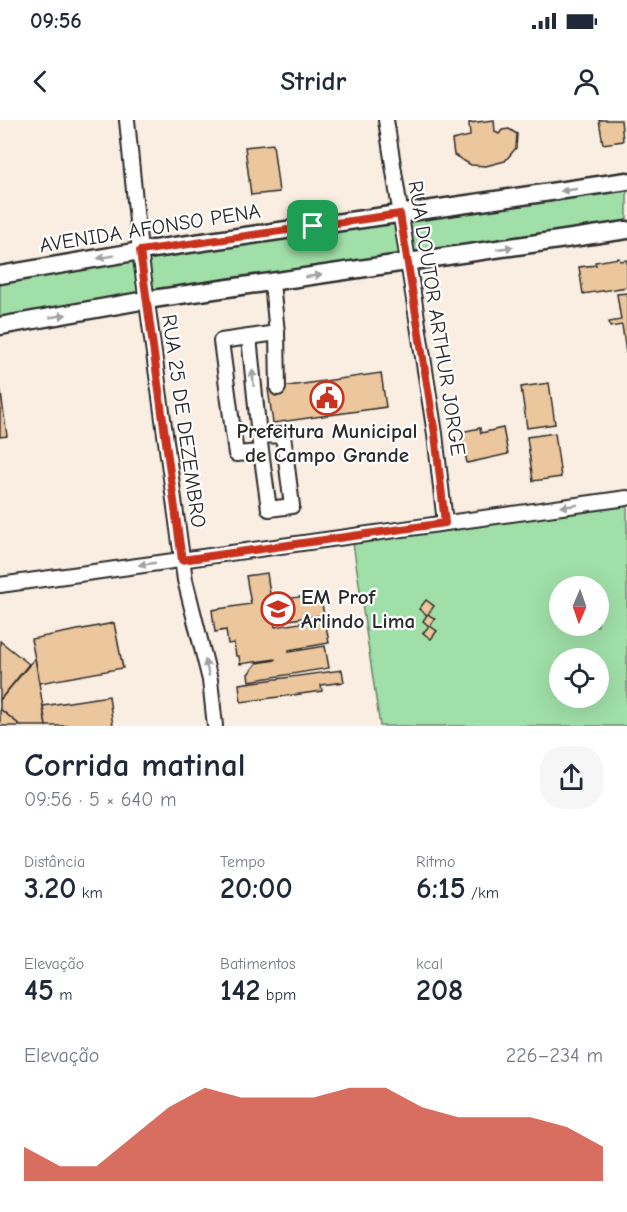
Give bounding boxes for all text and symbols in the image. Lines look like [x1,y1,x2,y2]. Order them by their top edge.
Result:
text: 09:56 [30,8,82,34]
icon: back [24,65,57,98]
icon: person [570,65,603,98]
text: Stridr [280,66,347,97]
street label: RUA DOUTOR ARTHUR JORGE [403,179,471,457]
one-way arrow [559,185,578,194]
street label: AVENIDA AFONSO PENA [38,199,262,257]
pin [287,200,338,251]
icon: arrive [296,209,329,242]
one-way arrow [496,243,515,252]
one-way arrow [96,252,115,261]
one-way arrow [303,272,322,281]
one-way arrow [48,311,67,320]
street label: RUA 25 DE DEZEMBRO [157,313,211,529]
one-way arrow [248,368,258,387]
public building icon: Prefeitura Municipal de Campo Grande [309,380,345,416]
place label: Prefeitura Municipal de Campo Grande [236,419,418,467]
one-way arrow [559,502,578,511]
one-way arrow [137,560,156,569]
north arrow [549,576,609,636]
map controls [549,576,609,708]
place label: EM Prof Arlindo Lima [301,585,415,633]
school or university icon: EM Prof Arlindo Lima [260,591,296,627]
button: locate [549,648,609,708]
one-way arrow [201,659,211,677]
text: Corrida matinal [24,746,246,784]
button: share [540,746,603,809]
text: 09:56 · 5 × 640 m [24,788,177,811]
text: Distância [24,853,85,871]
text: Tempo [220,853,265,871]
text: Ritmo [416,853,455,871]
text: 3.20 [24,871,76,906]
text: 20:00 [220,871,293,906]
text: 6:15 [416,871,466,906]
text: km [76,884,103,902]
text: /km [466,884,499,902]
text: Elevação [24,955,84,973]
text: Batimentos [220,955,296,973]
text: kcal [416,955,443,973]
text: 45 [24,973,54,1008]
text: 142 [220,973,261,1008]
text: 208 [416,973,463,1008]
text: m [54,986,73,1004]
text: bpm [261,986,296,1004]
text: Elevação [24,1044,99,1067]
text: 226–234 m [506,1044,603,1067]

